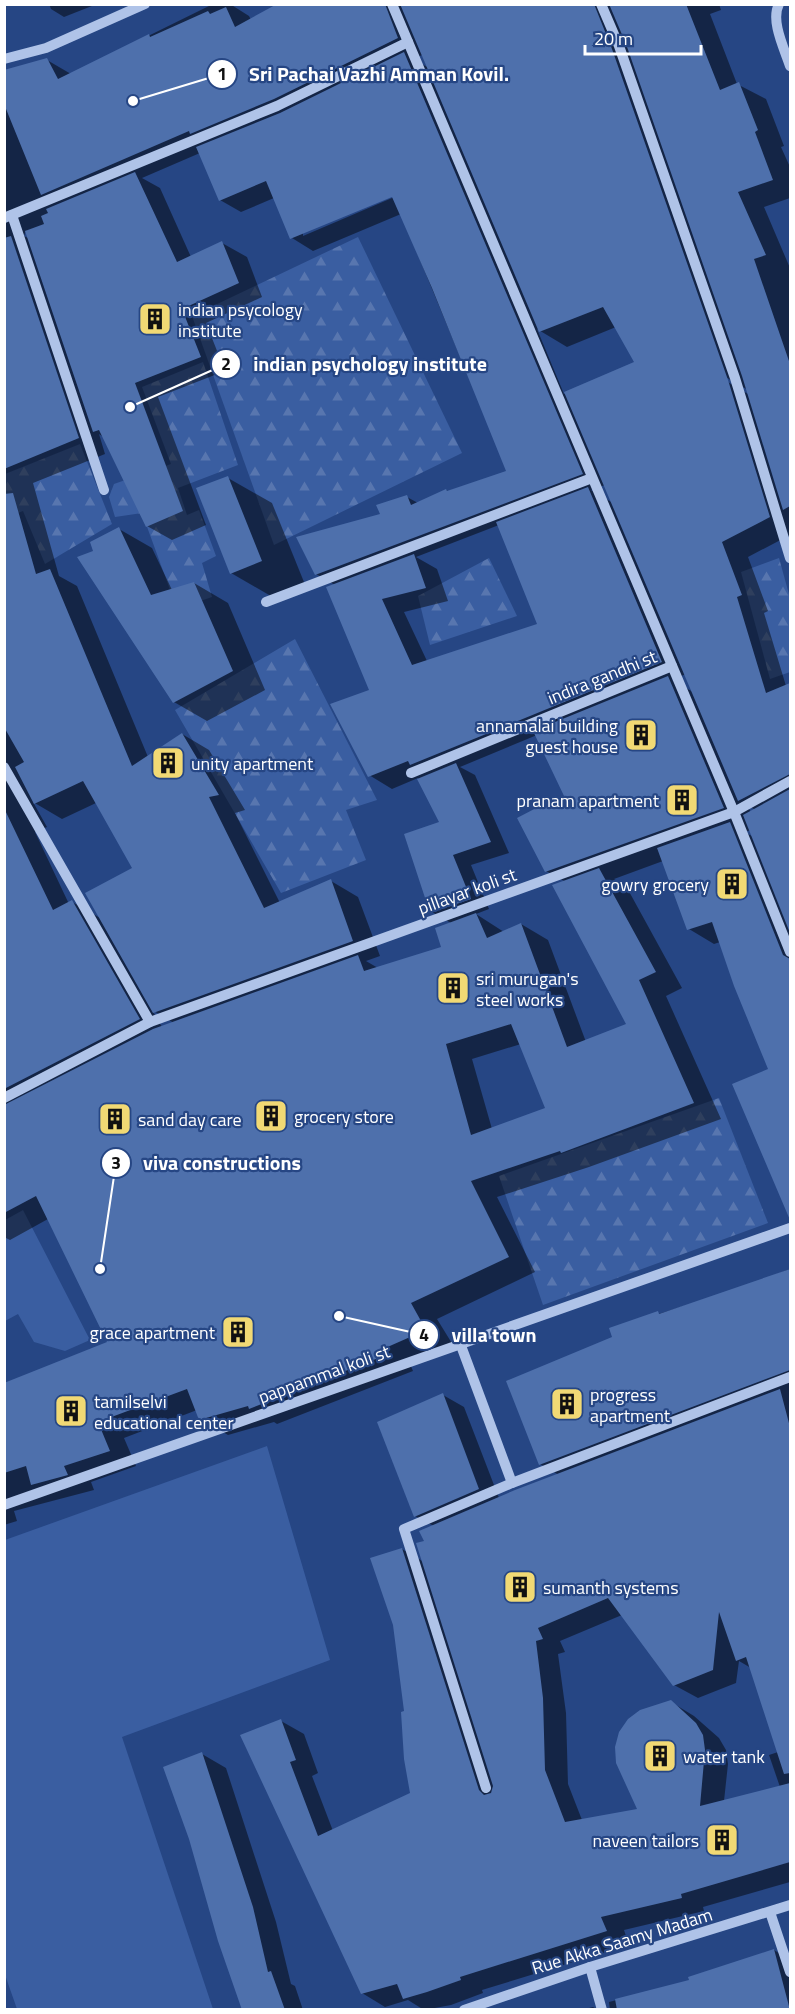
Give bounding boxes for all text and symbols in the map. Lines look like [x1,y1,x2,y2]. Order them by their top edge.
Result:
scale bar [585,18,700,56]
text: 20 m [594,25,633,52]
callout: Sri Pachai Vazhi Amman Kovil. [207,55,521,93]
text: Sri Pachai Vazhi Amman Kovil. [249,58,509,89]
text: 1 [217,60,227,87]
place label: indian psycology institute [178,296,303,344]
building icon: indian psycology institute [137,301,173,337]
callout: indian psychology institute [211,345,499,383]
text: indian psychology institute [253,348,487,379]
text: 2 [221,350,231,377]
street label: indira gandhi st [543,643,661,711]
place label: annamalai building guest house [476,712,618,760]
building icon: annamalai building guest house [623,717,659,753]
building icon: unity apartment [150,745,186,781]
place label: unity apartment [191,750,314,777]
building icon: pranam apartment [664,782,700,818]
place label: pranam apartment [516,787,660,814]
street label: pillayar koli st [414,860,521,921]
building icon: gowry grocery [714,866,750,902]
place label: gowry grocery [601,871,709,898]
place label: sri murugan's steel works [476,965,579,1013]
building icon: sri murugan's steel works [435,970,471,1006]
building icon: grocery store [253,1098,289,1134]
building icon: sand day care [97,1101,133,1137]
place label: grocery store [294,1103,394,1130]
place label: sand day care [138,1106,242,1133]
callout: viva constructions [101,1144,313,1182]
text: viva constructions [143,1147,301,1178]
text: 3 [111,1149,121,1176]
building icon: grace apartment [220,1314,256,1350]
callout: villa town [409,1316,548,1354]
place label: grace apartment [90,1319,216,1346]
text: villa town [452,1319,536,1350]
text: 4 [419,1321,429,1348]
street label: pappammal koli st [254,1337,394,1410]
place label: progress apartment [590,1381,671,1429]
building icon: progress apartment [549,1386,585,1422]
place label: tamilselvi educational center [94,1388,234,1436]
building icon: tamilselvi educational center [53,1393,89,1429]
building icon: sumanth systems [502,1569,538,1605]
place label: sumanth systems [543,1574,679,1601]
building icon: water tank [642,1738,678,1774]
place label: water tank [683,1743,765,1770]
building icon: naveen tailors [704,1822,740,1858]
place label: naveen tailors [593,1827,699,1854]
street label: Rue Akka Saamy Madam [528,1901,716,1981]

